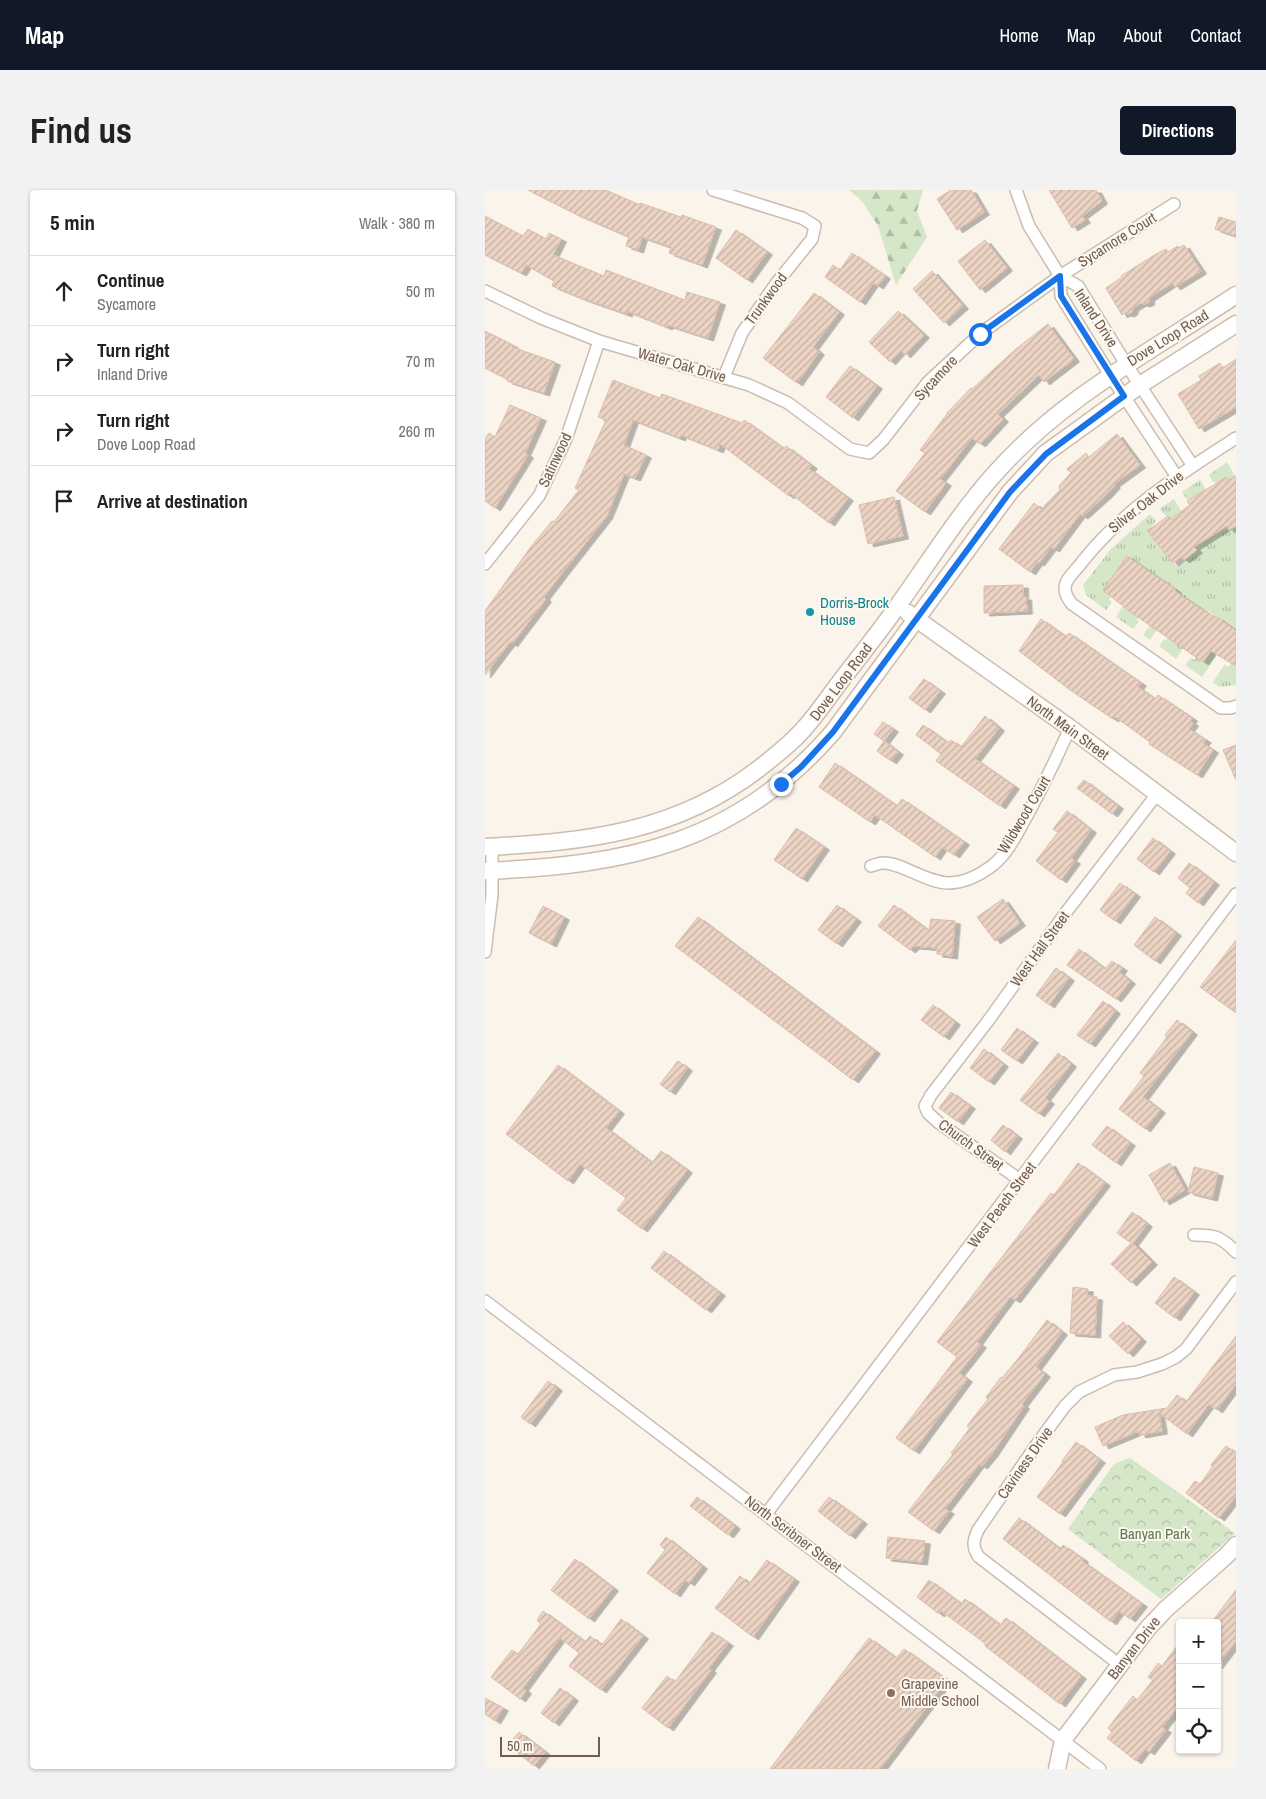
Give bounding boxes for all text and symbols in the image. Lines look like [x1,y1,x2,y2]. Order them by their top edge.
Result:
text: Map [25,19,64,51]
text: Home [999,23,1039,48]
text: Map [1067,23,1096,48]
text: About [1124,23,1162,48]
text: Contact [1190,23,1241,48]
button: Directions [1120,106,1236,155]
text: Find us [30,107,132,154]
street label: Sycamore Court [1073,207,1160,272]
text: 5 min [50,208,95,237]
text: Walk · 380 m [359,212,435,234]
text: Continue [97,267,165,293]
street label: Trunkwood [739,268,792,329]
icon: ahead [50,277,78,305]
text: 50 m [406,280,435,302]
street label: Inland Drive [1070,284,1123,351]
text: Sycamore [97,293,156,315]
street label: Dove Loop Road [1123,304,1212,371]
route start [969,323,992,346]
text: Turn right [97,337,169,363]
street label: Water Oak Drive [635,342,729,387]
icon: right [50,347,78,375]
text: 70 m [406,350,435,372]
street label: Sycamore [909,350,962,405]
text: Inland Drive [97,363,168,385]
text: Turn right [97,407,169,433]
icon: right [50,417,78,445]
text: 260 m [399,420,435,442]
street label: Satinwood [533,429,576,491]
text: Dove Loop Road [97,433,195,455]
street label: Silver Oak Drive [1104,465,1188,538]
icon: arrive [50,487,78,515]
text: Arrive at destination [97,488,248,514]
place label: Dorris-Brock House [820,592,890,630]
marker: Dorris-Brock House [804,606,816,618]
street label: Dove Loop Road [804,639,877,725]
street label: North Main Street [1023,691,1114,765]
street label: Wildwood Court [992,771,1055,858]
route end [770,773,793,796]
street label: West Hall Street [1005,906,1074,991]
street label: Church Street [934,1114,1009,1176]
street label: West Peach Street [962,1157,1041,1252]
street label: Caviness Drive [992,1422,1057,1503]
street label: North Scribner Street [741,1490,846,1577]
park label: Banyan Park [1120,1523,1191,1544]
street label: Banyan Drive [1102,1612,1165,1684]
map controls [1176,1619,1221,1754]
button: + [1176,1619,1221,1664]
button: − [1176,1664,1221,1709]
place label: Grapevine Middle School [901,1673,979,1711]
marker: Grapevine Middle School [885,1687,897,1699]
button: locate [1176,1709,1221,1754]
scale bar [500,1734,600,1757]
text: 50 m [507,1737,533,1755]

